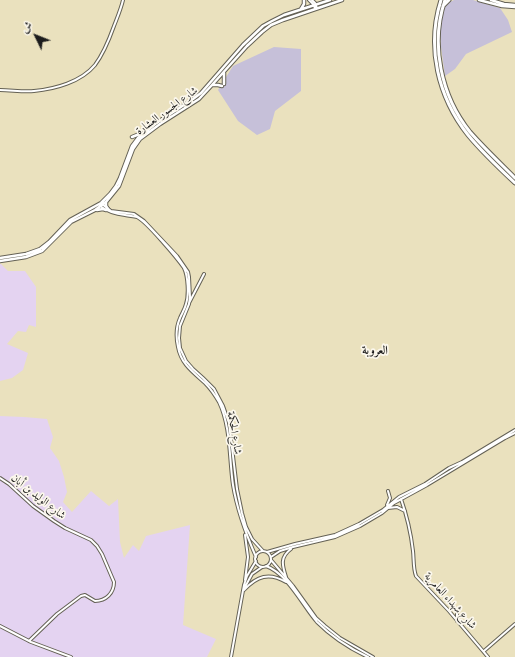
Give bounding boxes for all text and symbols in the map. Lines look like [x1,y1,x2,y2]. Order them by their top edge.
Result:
north arrow [16,16,56,56]
text: ش [18,19,35,36]
street label: شارع الجسور العشارة [134,84,200,138]
district label: العروبة [362,344,388,358]
street label: شارع الحكمة [224,410,244,456]
street label: شارع الوليد بن أبان [8,472,68,522]
street label: شارع شهداء العامرية [421,570,479,632]

